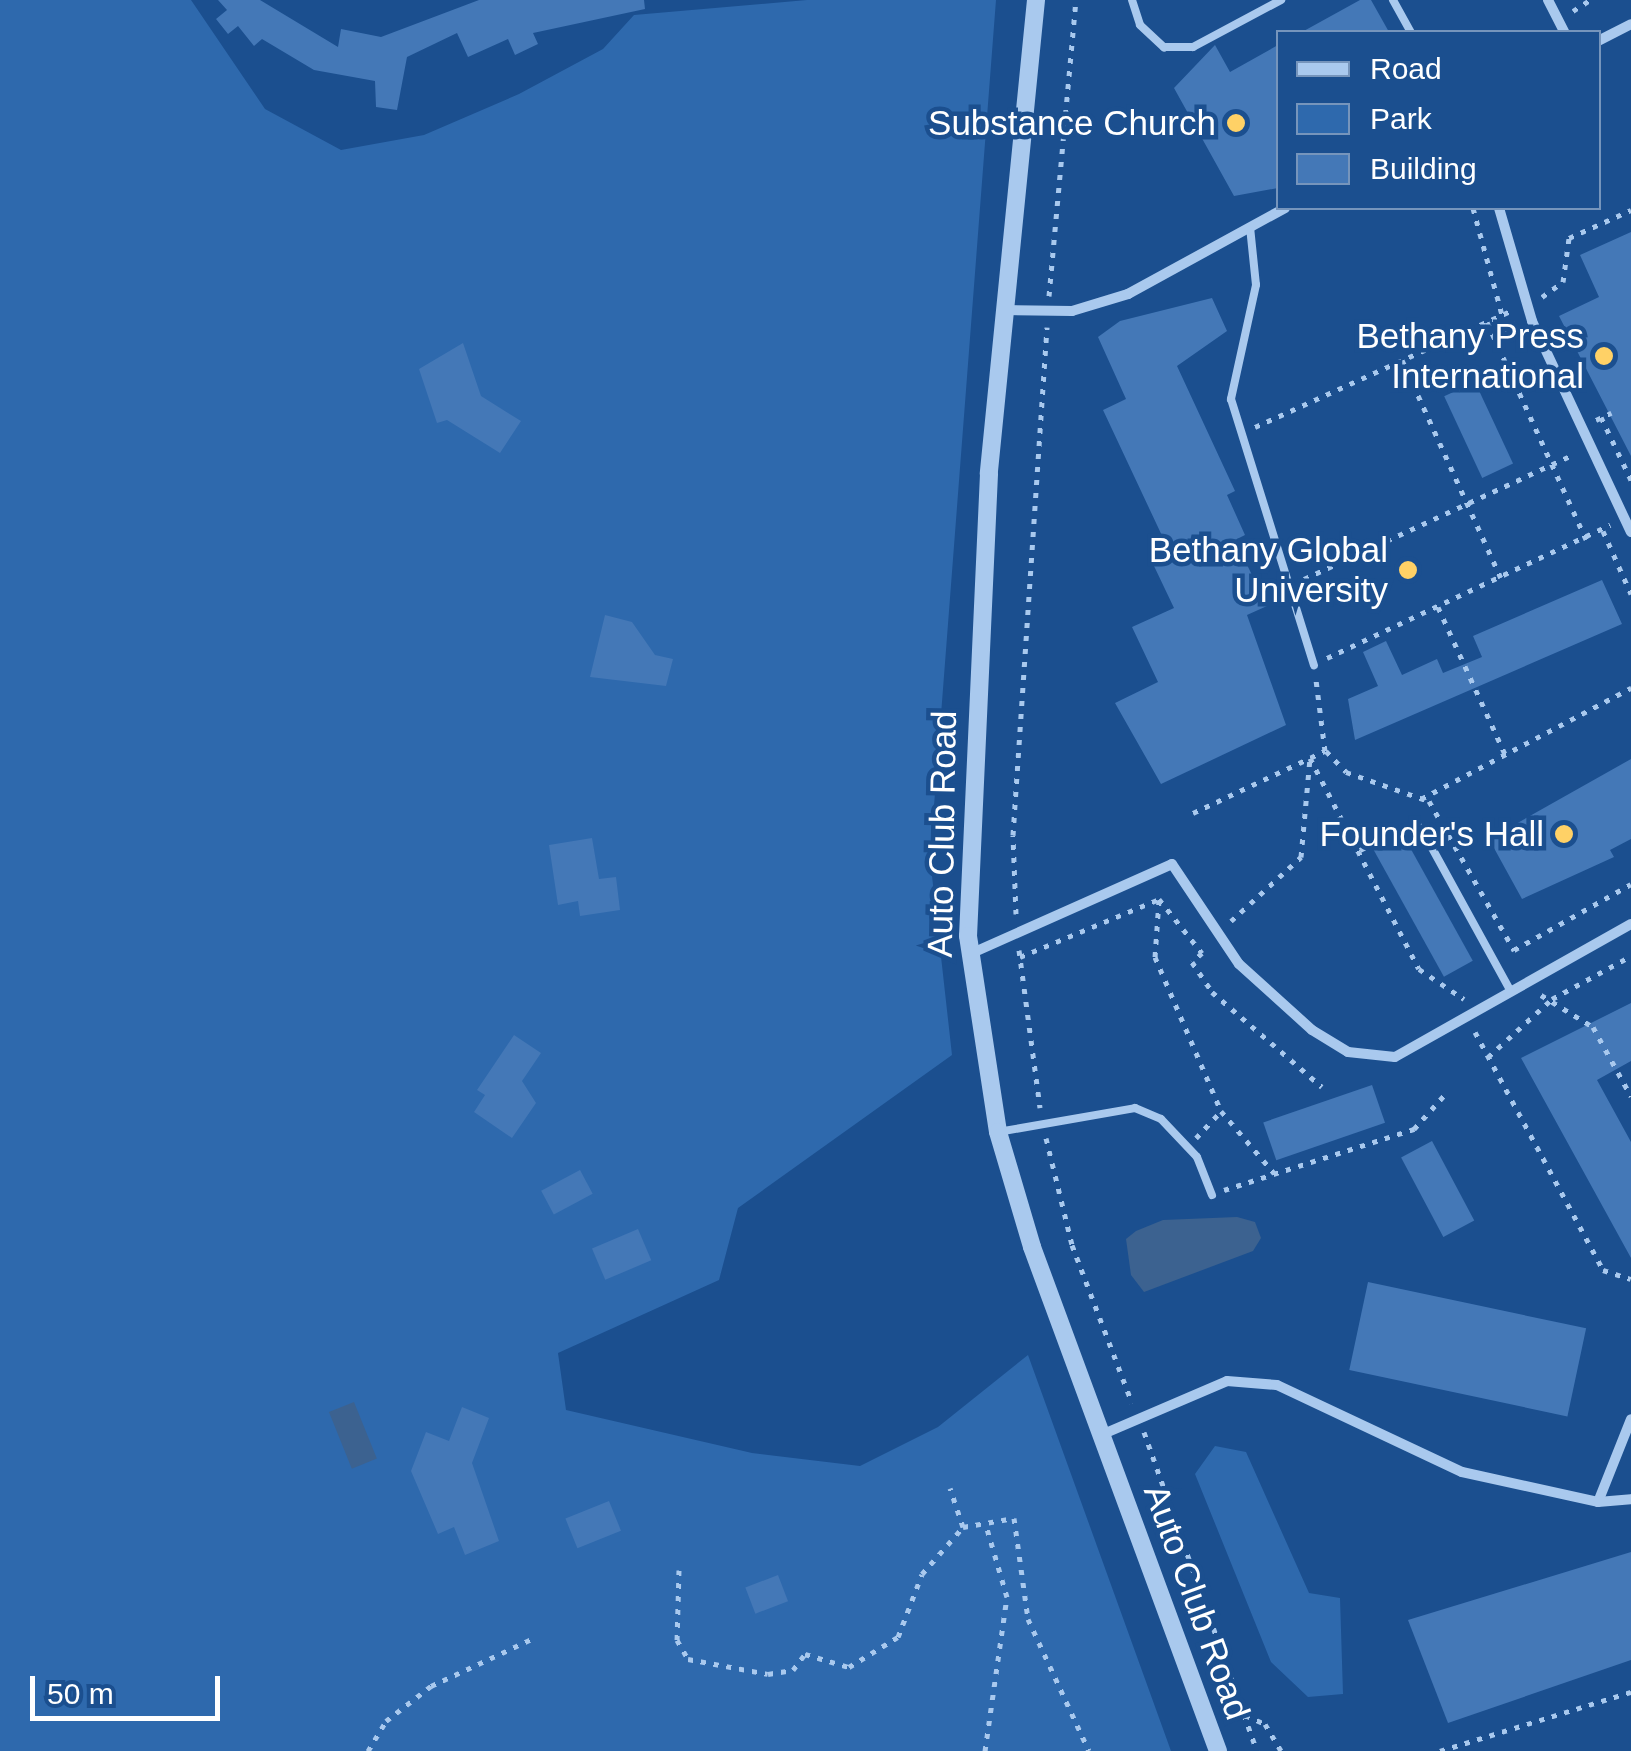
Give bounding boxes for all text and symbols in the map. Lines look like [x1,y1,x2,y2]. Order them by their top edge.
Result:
legend [1276,30,1601,210]
text: Road [1370,52,1442,85]
place label: Substance Church [928,102,1216,144]
text: Park [1370,102,1432,135]
marker: Substance Church [1225,112,1247,134]
text: Building [1370,152,1477,185]
place label: Bethany Press International [1356,315,1584,397]
marker: Bethany Press International [1593,345,1615,367]
place label: Bethany Global University [1149,529,1388,611]
marker: Bethany Global University [1397,559,1419,581]
street label: Auto Club Road [919,710,965,958]
place label: Founder's Hall [1319,813,1544,855]
marker: Founder's Hall [1553,823,1575,845]
street label: Auto Club Road [1135,1479,1259,1725]
scale bar [35,1656,225,1718]
text: 50 m [47,1677,114,1710]

